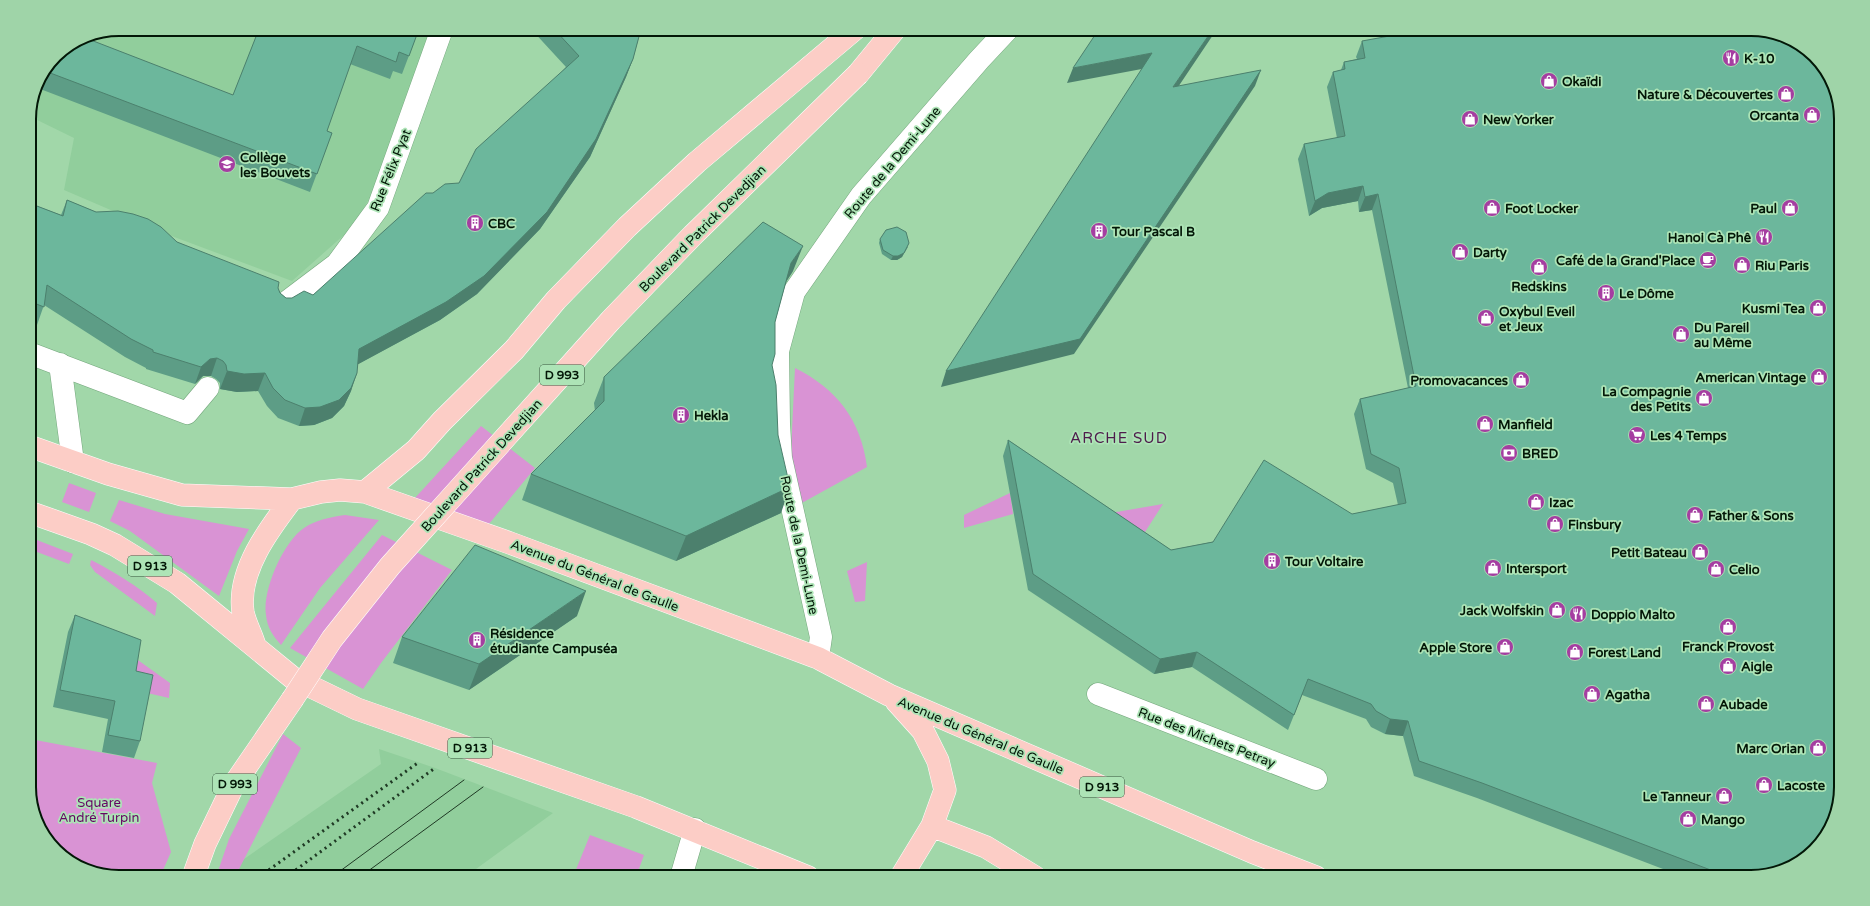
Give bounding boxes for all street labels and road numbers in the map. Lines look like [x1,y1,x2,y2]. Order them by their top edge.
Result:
street label: Route de la Demi-Lune [841,103,944,222]
street label: Rue Félix Pyat [367,127,415,214]
street label: Boulevard Patrick Devedjian [636,162,769,295]
road number: D 993 [540,365,584,385]
street label: Boulevard Patrick Devedjian [418,396,546,535]
street label: Route de la Demi-Lune [776,474,822,616]
street label: Avenue du Général de Gaulle [508,536,681,615]
road number: D 913 [128,556,172,576]
street label: Avenue du Général de Gaulle [895,694,1066,778]
street label: Rue des Michets Petray [1136,704,1277,771]
road number: D 913 [448,738,492,758]
road number: D 993 [213,774,257,794]
road number: D 913 [1080,777,1124,797]

